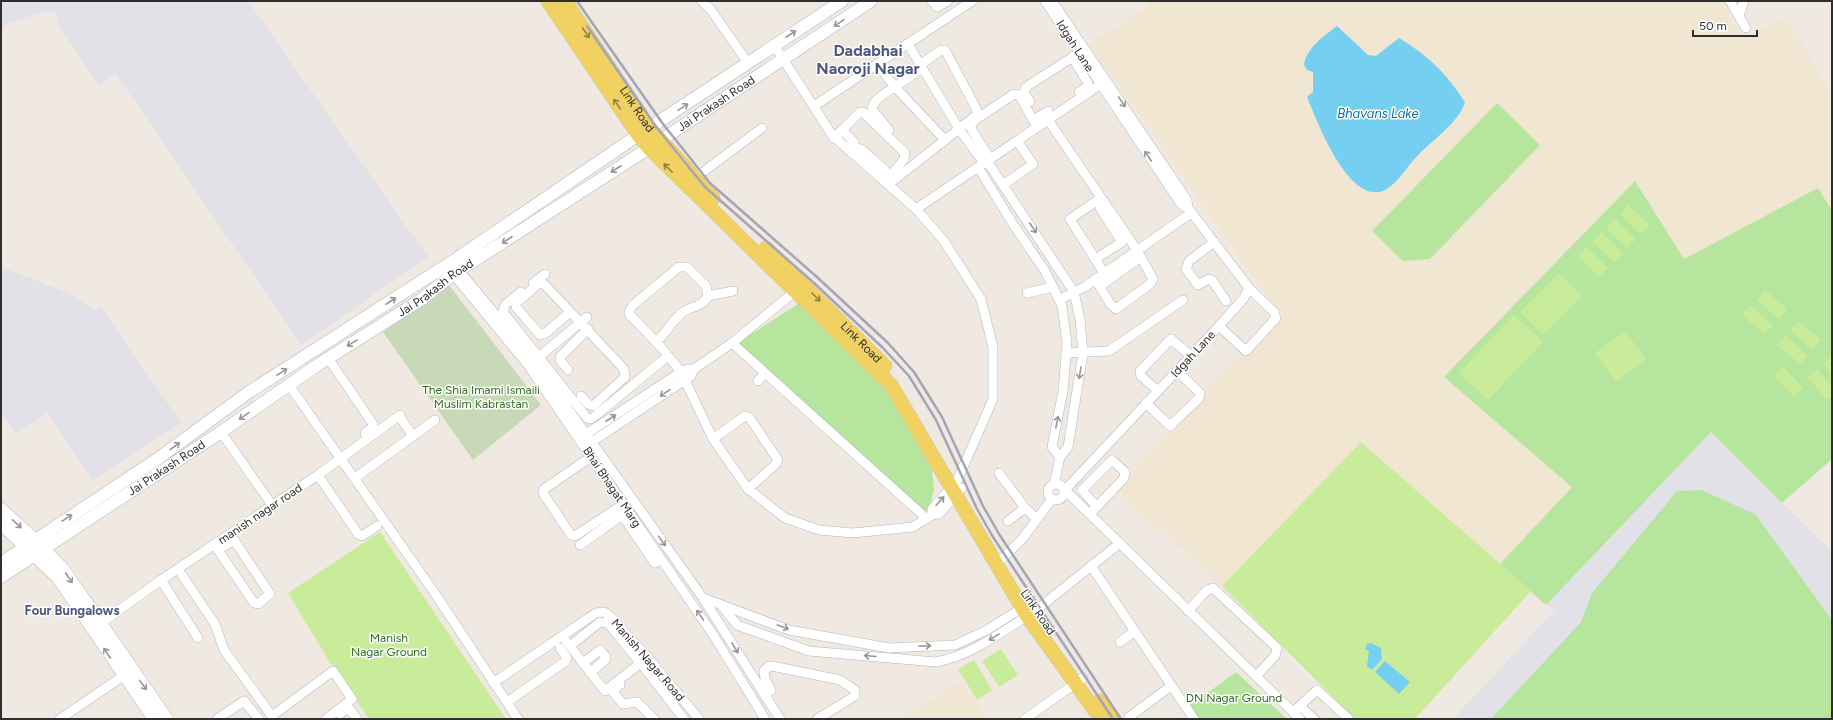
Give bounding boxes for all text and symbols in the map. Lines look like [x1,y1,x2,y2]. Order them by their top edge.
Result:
scale bar [1693,12,1757,38]
street label: Idgah Lane [1053,18,1097,75]
one-way arrow [833,19,845,27]
text: 50 m [1699,19,1727,33]
one-way arrow [582,28,590,39]
one-way arrow [785,30,796,38]
district label: Dadabhai Naoroji Nagar [816,41,920,78]
street label: Jai Prakash Road [675,73,758,134]
street label: Link Road [617,84,657,135]
one-way arrow [1118,96,1126,107]
one-way arrow [613,99,621,110]
one-way arrow [677,103,688,111]
water label: Bhavans Lake [1337,106,1419,121]
one-way arrow [1144,150,1152,161]
one-way arrow [663,163,673,172]
one-way arrow [611,165,622,173]
one-way arrow [1029,222,1037,233]
one-way arrow [501,237,513,245]
street label: Jai Prakash Road [395,256,476,320]
one-way arrow [811,292,821,302]
one-way arrow [385,297,396,305]
street label: Link Road [838,319,885,366]
street label: Idgah Lane [1168,327,1218,380]
one-way arrow [346,340,358,348]
one-way arrow [1076,366,1084,379]
one-way arrow [276,368,287,376]
park label: The Shia Imami Ismaili Muslim Kabrastan [422,383,540,411]
one-way arrow [660,389,671,397]
one-way arrow [239,412,250,420]
one-way arrow [606,413,617,422]
one-way arrow [1053,415,1061,428]
street label: Jai Prakash Road [125,437,208,499]
one-way arrow [170,442,181,450]
street label: Bhai Bhagat Marg [580,444,644,530]
street label: manish nagar road [215,481,305,547]
one-way arrow [935,496,944,506]
one-way arrow [61,514,73,522]
one-way arrow [12,519,22,528]
one-way arrow [658,535,666,546]
one-way arrow [65,572,74,583]
street label: Link Road [1018,586,1058,638]
district label: Four Bungalows [25,603,119,618]
one-way arrow [696,610,704,621]
street label: Manish Nagar Road [609,616,687,704]
one-way arrow [776,624,788,632]
park label: Manish Nagar Ground [351,631,427,659]
one-way arrow [989,633,1000,641]
one-way arrow [731,642,739,653]
one-way arrow [918,643,931,650]
one-way arrow [103,647,112,658]
one-way arrow [864,653,877,660]
one-way arrow [139,679,147,690]
park label: DN Nagar Ground [1186,691,1282,705]

